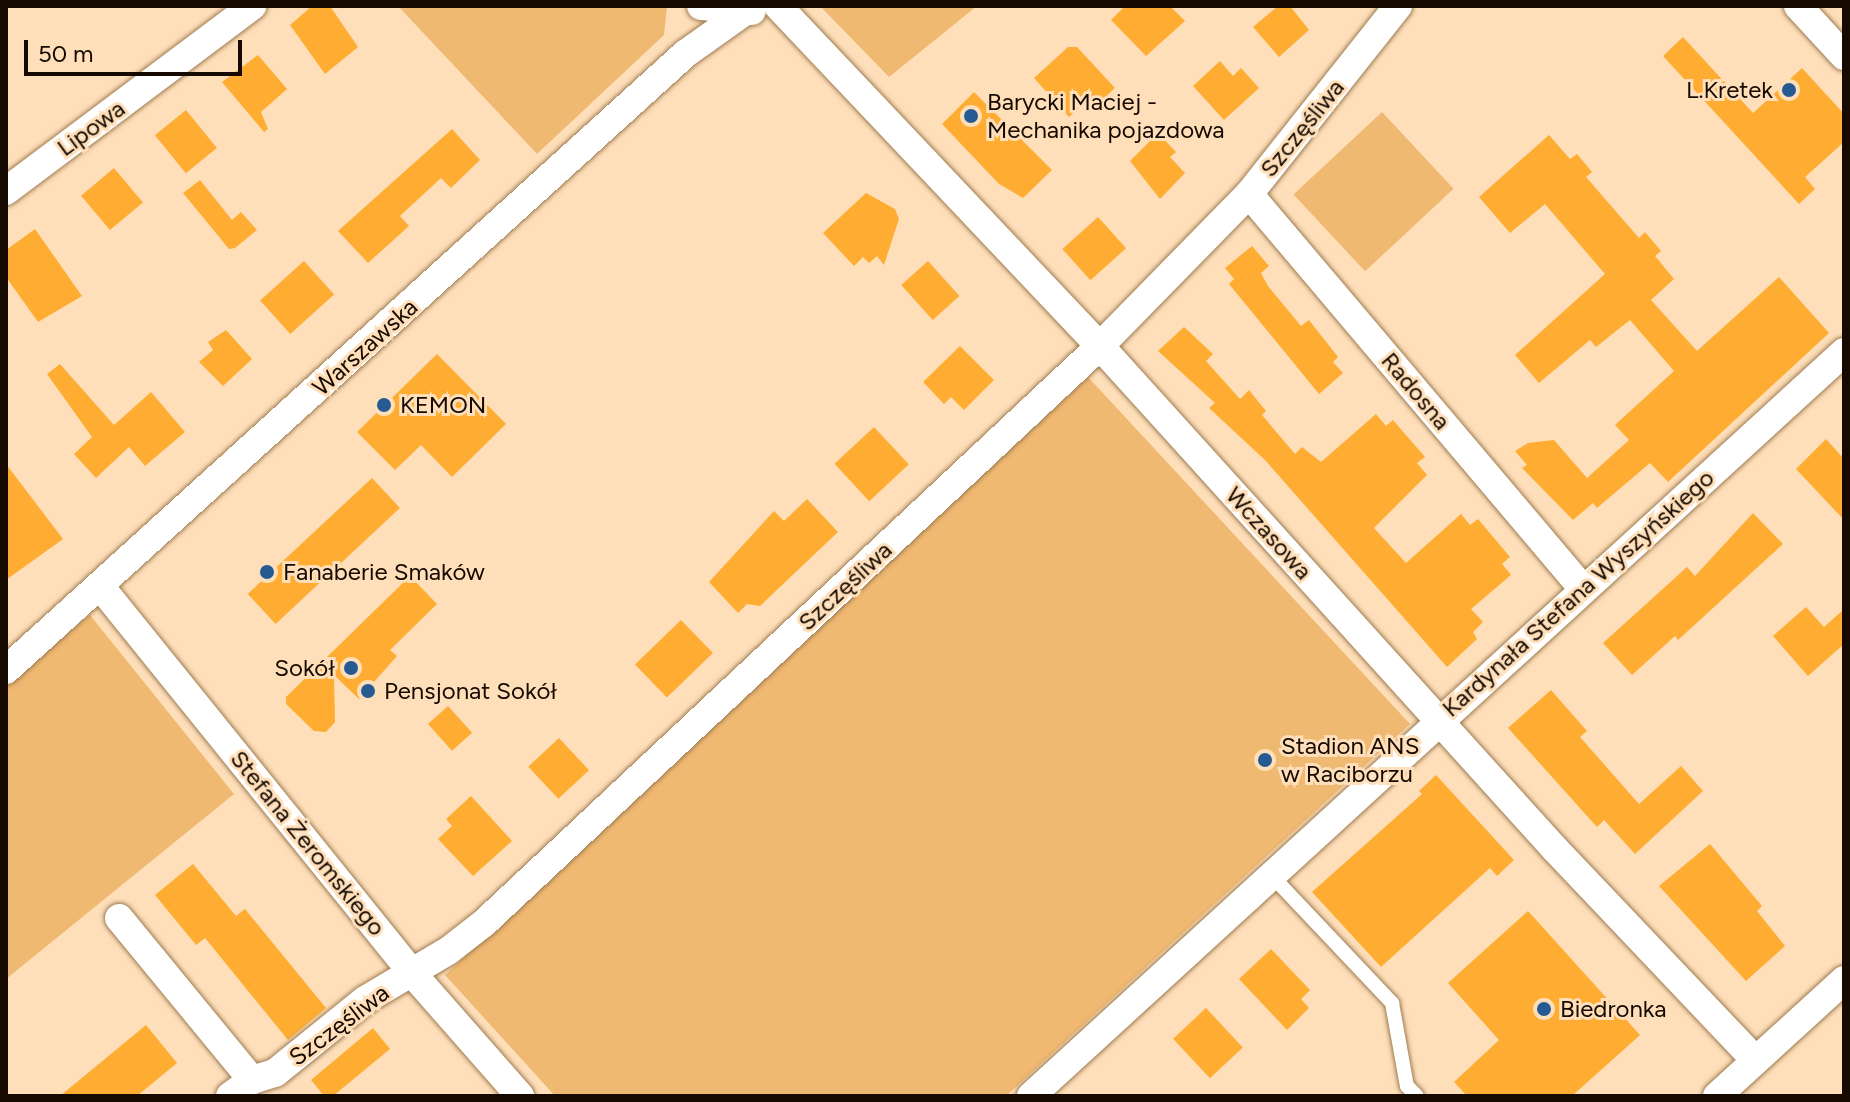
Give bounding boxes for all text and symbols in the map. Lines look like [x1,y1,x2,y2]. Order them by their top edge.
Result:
scale bar [28,24,246,74]
text: 50 m [38,39,94,68]
street label: Szczęśliwa [1254,73,1350,183]
place label: L.Kretek [1686,76,1773,104]
marker: L.Kretek [1780,81,1798,99]
place label: Barycki Maciej - Mechanika pojazdowa [987,88,1225,144]
street label: Lipowa [52,94,130,162]
marker: Barycki Maciej - Mechanika pojazdowa [962,107,980,125]
street label: Warszawska [307,292,423,402]
street label: Radosna [1375,346,1457,436]
place label: KEMON [400,391,486,419]
marker: KEMON [375,396,393,414]
street label: Kardynała Stefana Wyszyńskiego [1436,463,1720,723]
street label: Wczasowa [1220,481,1318,585]
street label: Szczęśliwa [792,535,898,637]
place label: Fanaberie Smaków [283,558,485,586]
marker: Fanaberie Smaków [258,563,276,581]
place label: Sokół [274,654,335,682]
marker: Sokół [342,659,360,677]
place label: Pensjonat Sokół [384,677,557,705]
marker: Pensjonat Sokół [359,682,377,700]
place label: Stadion ANS w Raciborzu [1281,732,1419,788]
street label: Stefana Żeromskiego [224,745,392,941]
marker: Stadion ANS w Raciborzu [1256,751,1274,769]
street label: Szczęśliwa [283,978,395,1072]
place label: Biedronka [1560,995,1666,1023]
marker: Biedronka [1535,1000,1553,1018]

